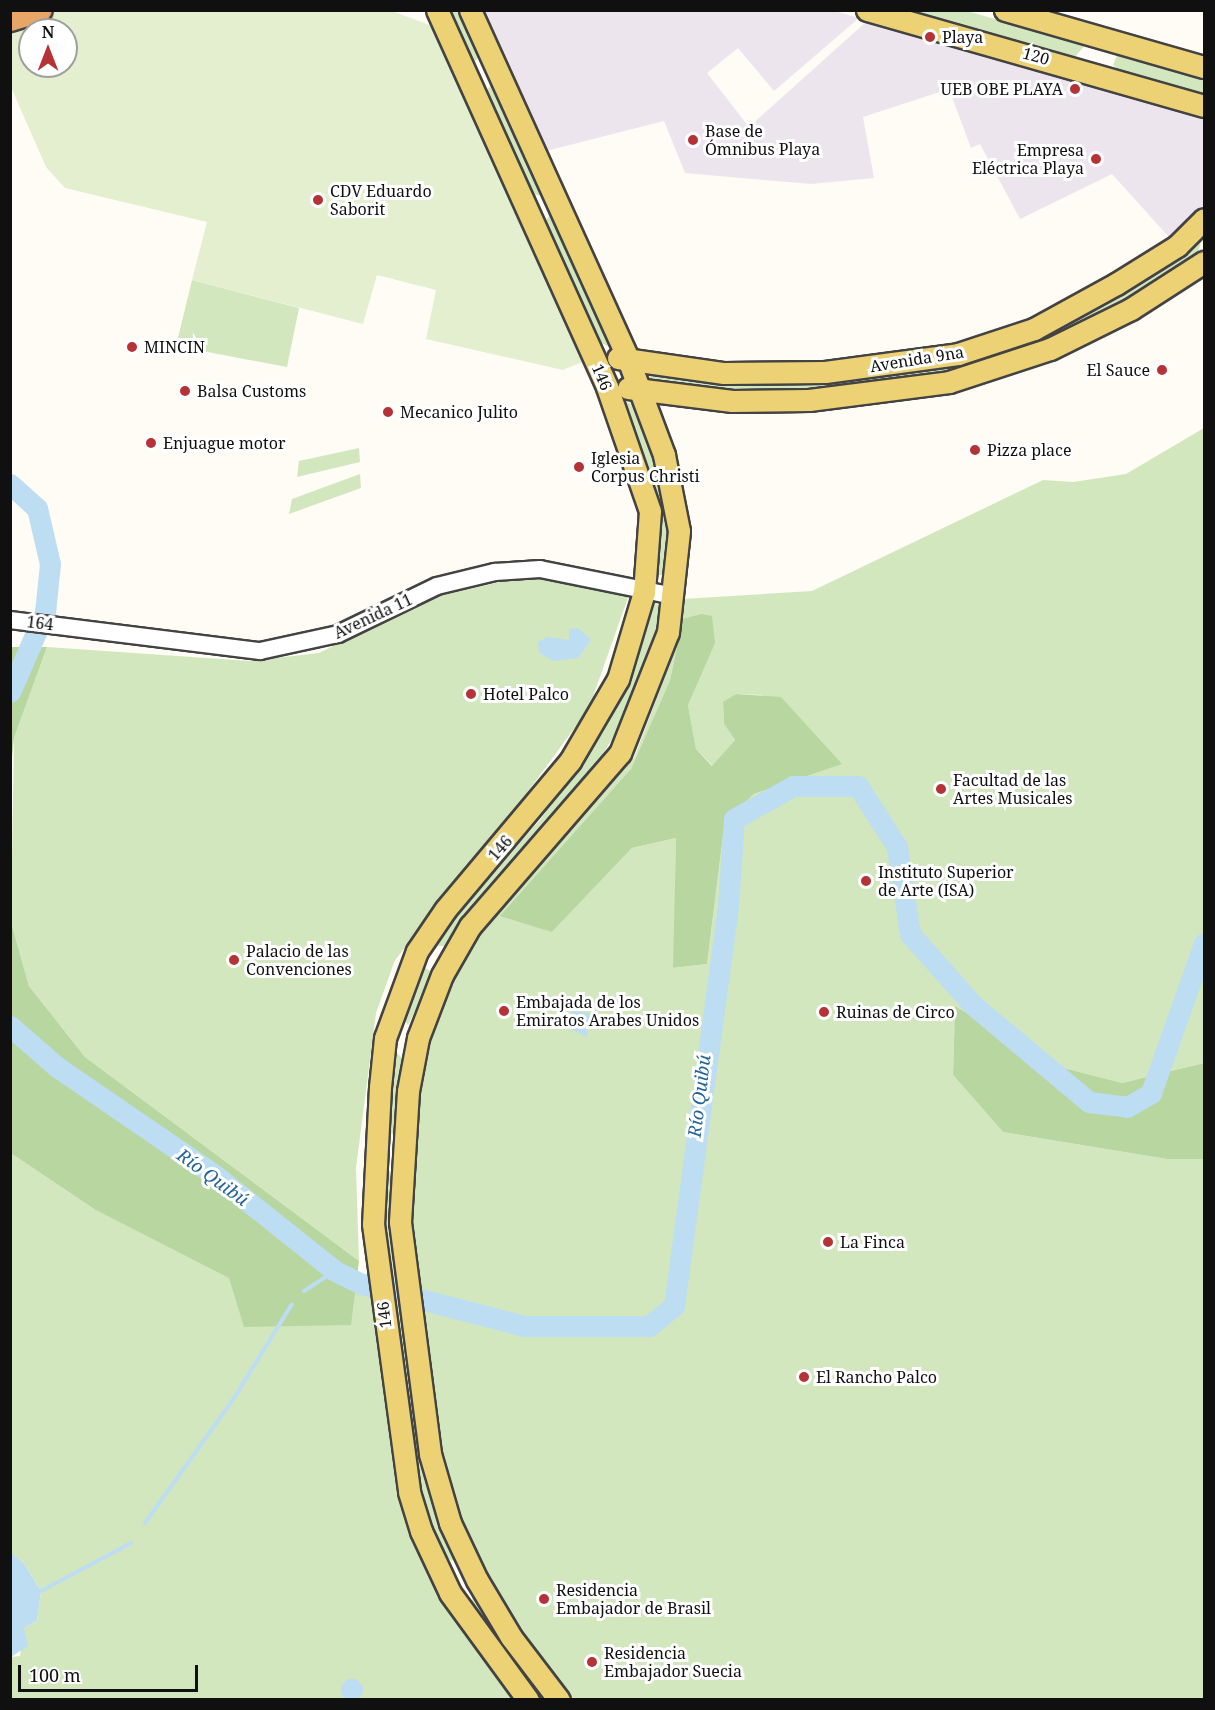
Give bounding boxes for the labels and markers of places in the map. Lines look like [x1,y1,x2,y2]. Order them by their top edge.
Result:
place label: Playa [942,27,983,47]
marker: Playa [923,30,937,44]
place label: UEB OBE PLAYA [941,79,1063,99]
marker: UEB OBE PLAYA [1068,82,1082,96]
place label: Base de Ómnibus Playa [705,121,820,159]
marker: Base de Ómnibus Playa [686,133,700,147]
place label: Empresa Eléctrica Playa [972,140,1084,178]
marker: Empresa Eléctrica Playa [1089,152,1103,166]
place label: CDV Eduardo Saborit [330,181,432,219]
marker: CDV Eduardo Saborit [311,193,325,207]
place label: MINCIN [144,337,205,357]
marker: MINCIN [125,340,139,354]
place label: El Sauce [1087,360,1150,380]
marker: El Sauce [1155,363,1169,377]
place label: Balsa Customs [197,381,306,401]
marker: Balsa Customs [178,384,192,398]
place label: Mecanico Julito [400,402,518,422]
marker: Mecanico Julito [381,405,395,419]
place label: Enjuague motor [163,433,285,453]
marker: Enjuague motor [144,436,158,450]
place label: Pizza place [987,440,1072,460]
marker: Pizza place [968,443,982,457]
place label: Iglesia Corpus Christi [591,448,700,486]
marker: Iglesia Corpus Christi [572,460,586,474]
place label: Hotel Palco [483,684,569,704]
marker: Hotel Palco [464,687,478,701]
place label: Facultad de las Artes Musicales [953,770,1073,808]
marker: Facultad de las Artes Musicales [934,782,948,796]
place label: Instituto Superior de Arte (ISA) [878,862,1014,900]
marker: Instituto Superior de Arte (ISA) [859,874,873,888]
place label: Palacio de las Convenciones [246,941,352,979]
marker: Palacio de las Convenciones [227,953,241,967]
place label: Embajada de los Emiratos Arabes Unidos [516,992,699,1030]
place label: Ruinas de Circo [836,1002,955,1022]
marker: Embajada de los Emiratos Arabes Unidos [497,1004,511,1018]
marker: Ruinas de Circo [817,1005,831,1019]
place label: La Finca [840,1232,905,1252]
marker: La Finca [821,1235,835,1249]
place label: El Rancho Palco [816,1367,937,1387]
marker: El Rancho Palco [797,1370,811,1384]
place label: Residencia Embajador de Brasil [556,1580,711,1618]
marker: Residencia Embajador de Brasil [537,1592,551,1606]
place label: Residencia Embajador Suecia [604,1643,742,1681]
marker: Residencia Embajador Suecia [585,1655,599,1669]

